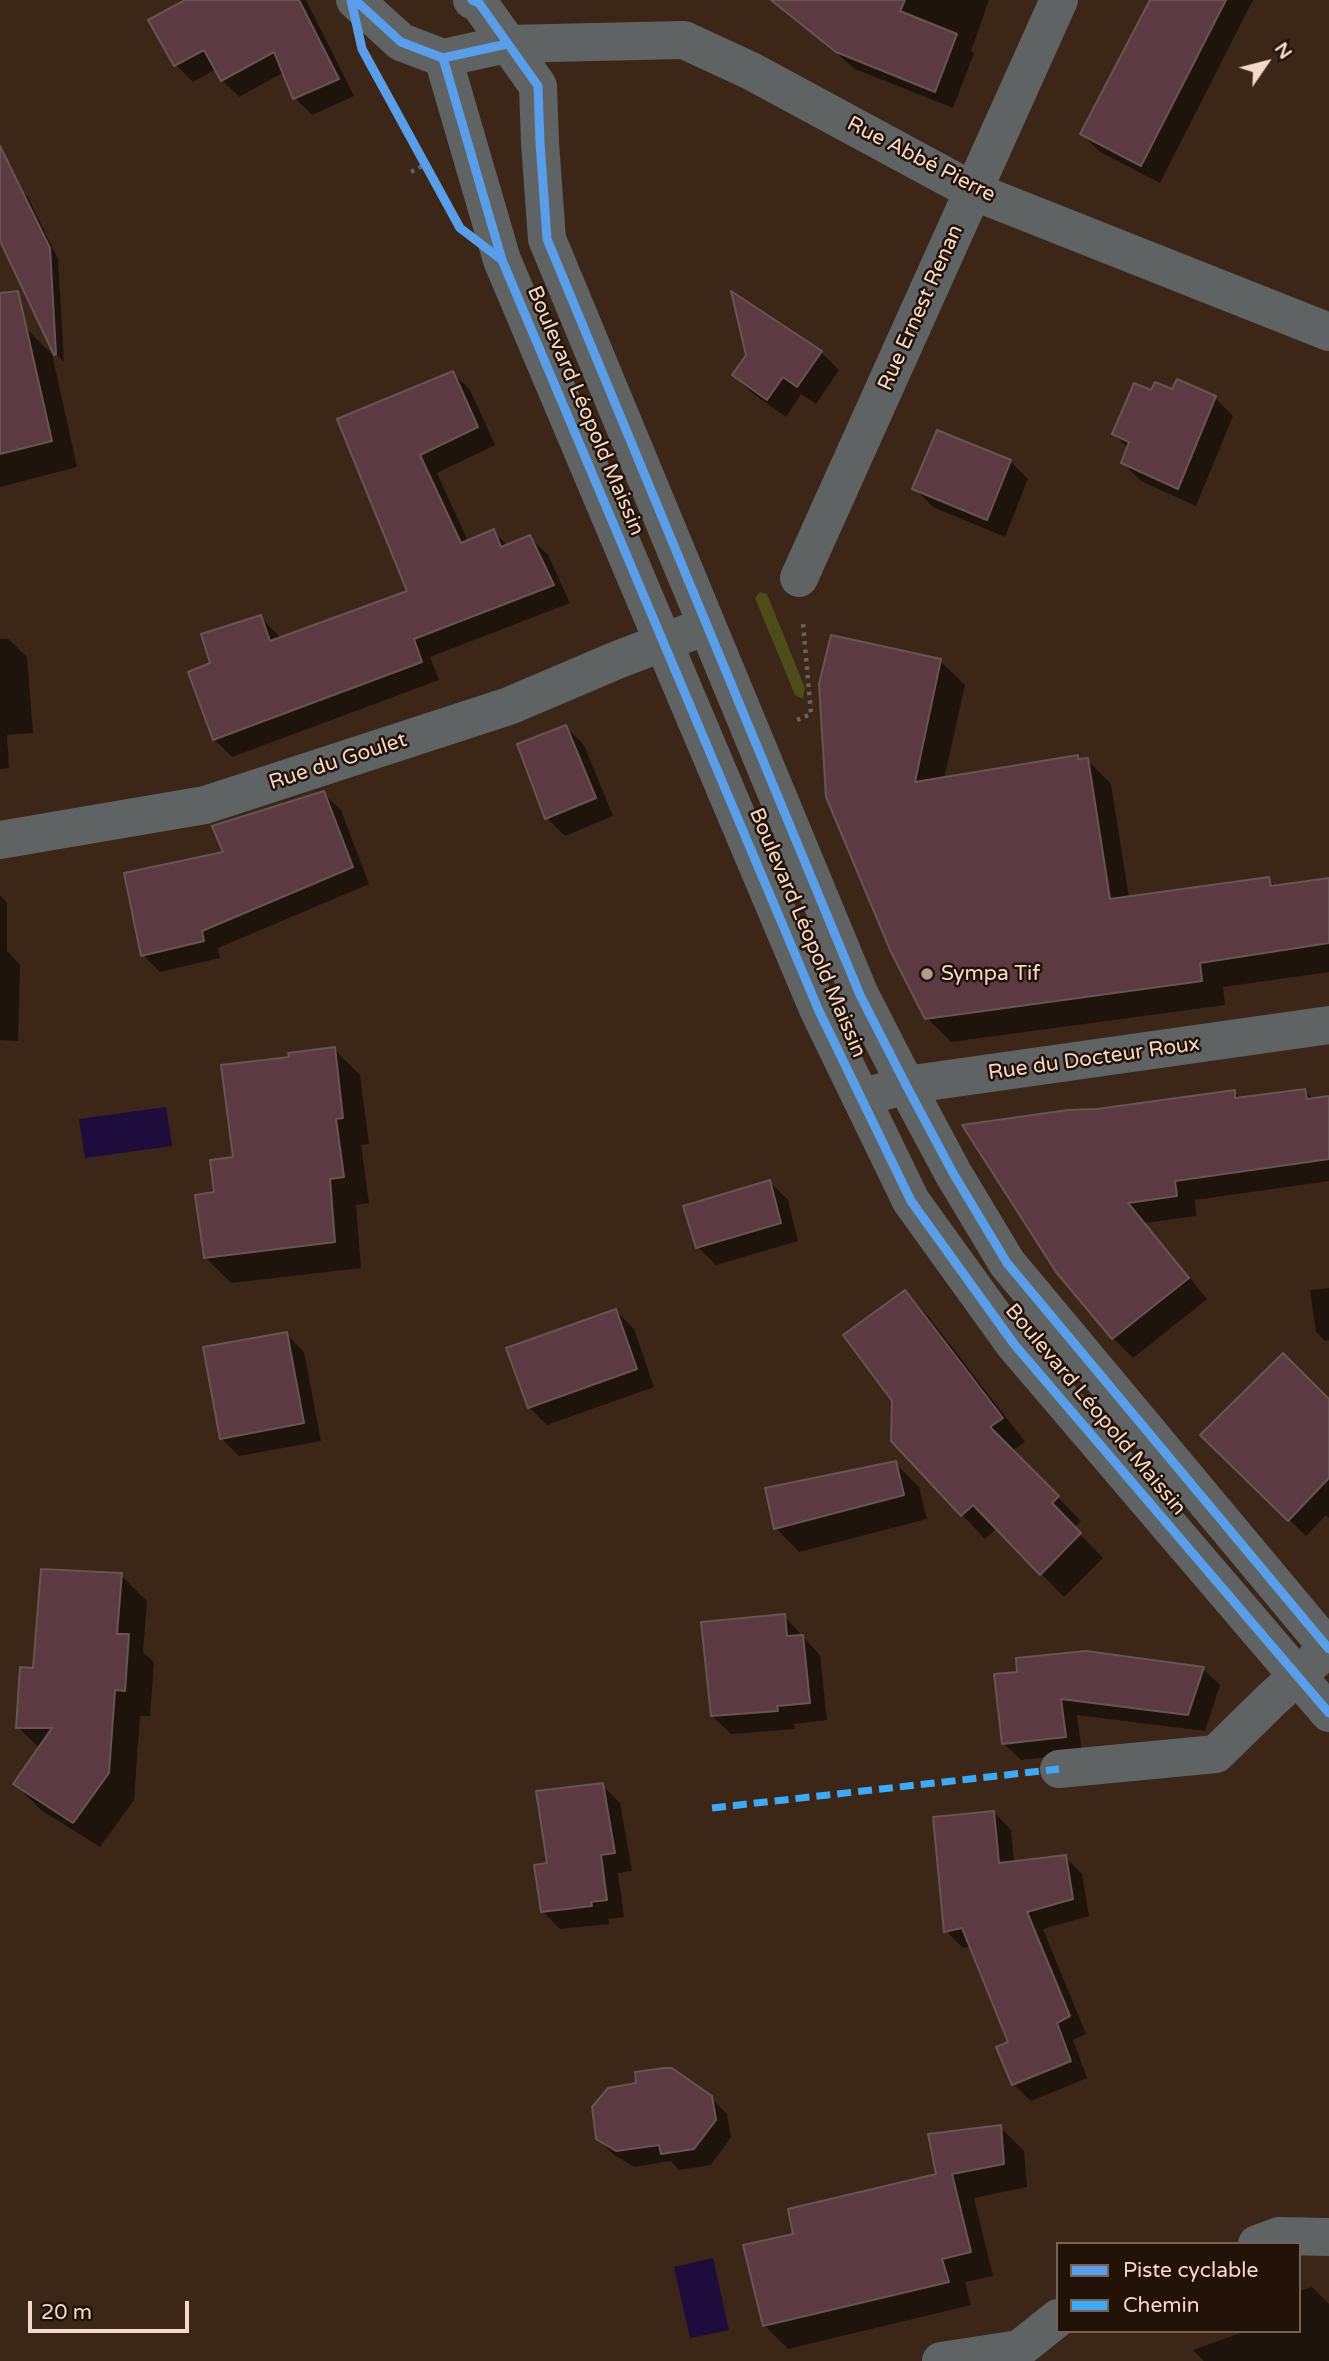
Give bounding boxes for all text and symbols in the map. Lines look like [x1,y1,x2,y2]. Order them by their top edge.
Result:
north arrow [1231,28,1301,98]
text: N [1270,38,1297,64]
street label: Rue Abbé Pierre [843,112,999,208]
street label: Rue Ernest Renan [873,221,969,395]
street label: Boulevard Léopold Maissin [521,283,649,539]
street label: Rue du Goulet [266,728,410,796]
street label: Boulevard Léopold Maissin [743,805,871,1061]
place label: Sympa Tif [941,961,1040,987]
marker: Sympa Tif [919,966,935,982]
street label: Rue du Docteur Roux [987,1032,1201,1086]
street label: Boulevard Léopold Maissin [999,1299,1191,1521]
legend [1056,2242,1301,2333]
text: Piste cyclable [1123,2258,1258,2283]
scale bar [32,2288,192,2332]
text: Chemin [1123,2293,1200,2318]
text: 20 m [41,2300,92,2325]

